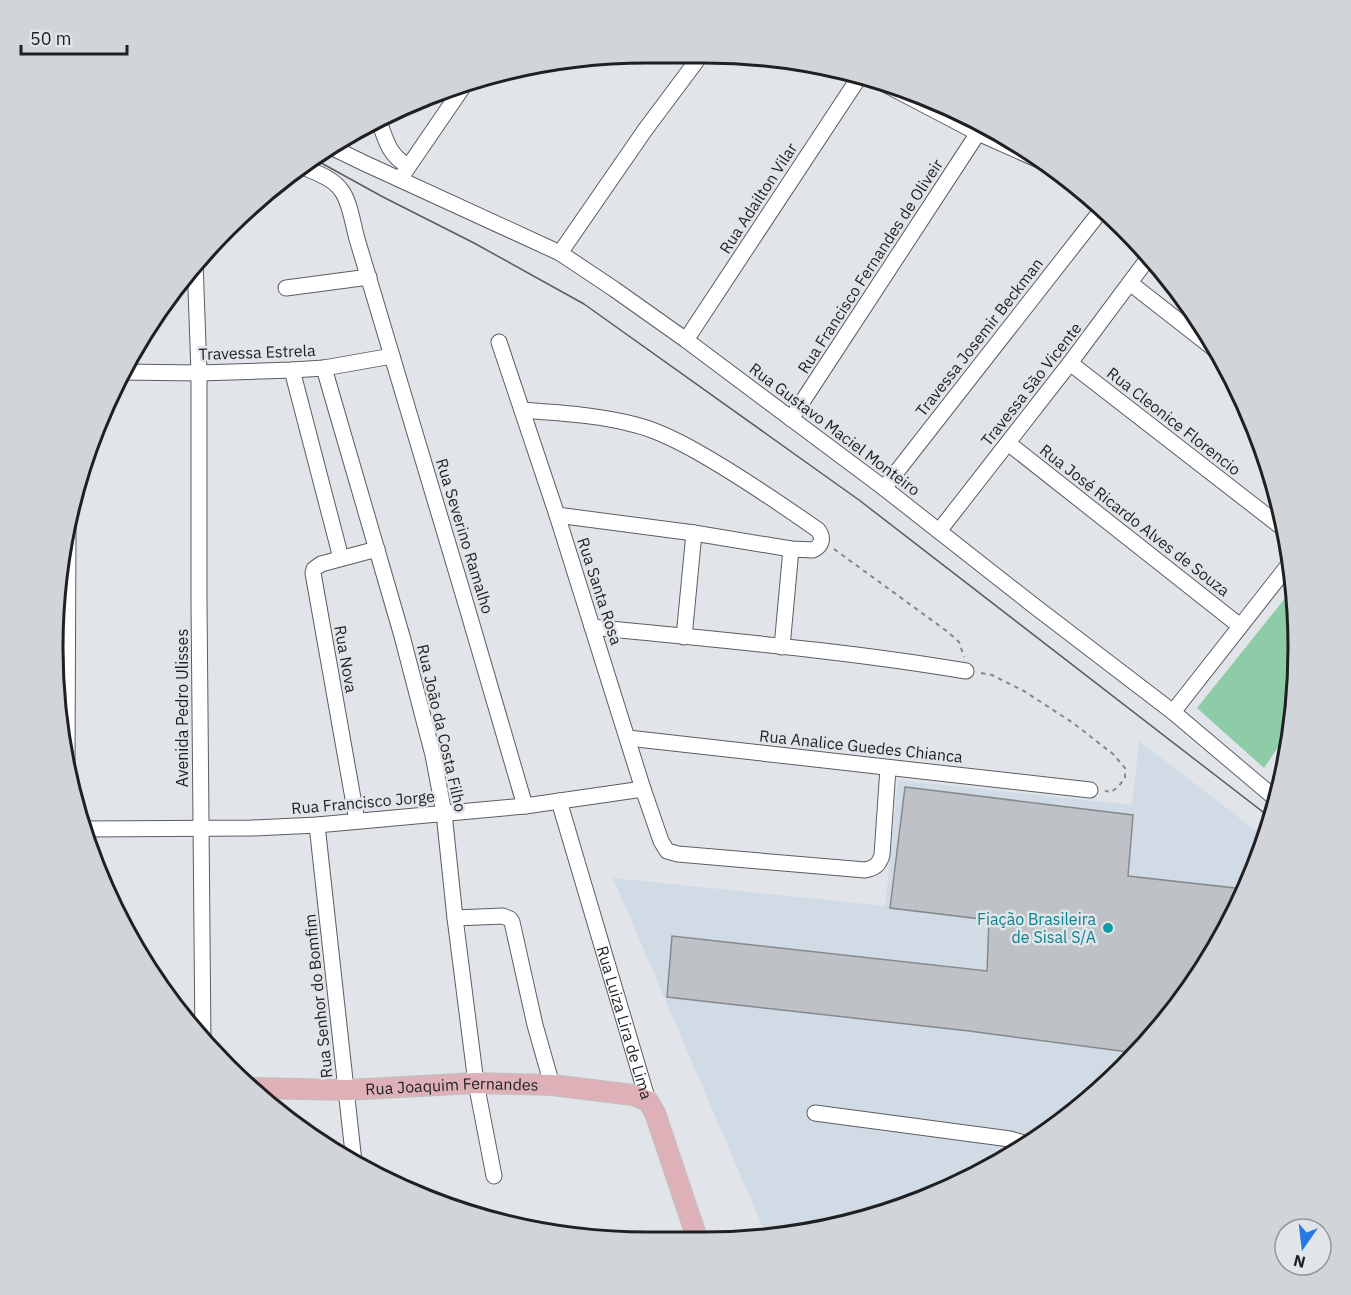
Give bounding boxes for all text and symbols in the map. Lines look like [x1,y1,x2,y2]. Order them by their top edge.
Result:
scale bar [21,18,128,56]
text: 50 m [30,27,72,50]
street label: Rua Adailton Vilar [715,139,801,257]
street label: Rua Francisco Fernandes de Oliveir [793,155,947,377]
street label: Travessa Josemir Beckman [911,254,1047,420]
street label: Travessa São Vicente [976,318,1086,450]
street label: Travessa Estrela [198,340,316,364]
street label: Rua Gustavo Maciel Monteiro [746,358,924,500]
street label: Rua Cleonice Florencio [1103,363,1245,479]
street label: Rua José Ricardo Alves de Souza [1036,440,1234,601]
street label: Rua Severino Ramalho [432,456,498,616]
street label: Rua Santa Rosa [573,535,627,648]
street label: Rua Nova [330,624,362,695]
street label: Avenida Pedro Ulisses [172,629,192,787]
street label: Rua João da Costa Filho [413,642,471,814]
street label: Rua Analice Guedes Chianca [758,725,964,767]
street label: Rua Francisco Jorge [290,786,436,818]
place label: Fiação Brasileira de Sisal S/A [977,909,1096,947]
street label: Rua Senhor do Bomfim [299,913,337,1079]
marker: Fiação Brasileira de Sisal S/A [1101,921,1115,935]
street label: Rua Luiza Lira de Lima [592,943,657,1102]
street label: Rua Joaquim Fernandes [365,1073,539,1099]
north arrow [1273,1217,1333,1277]
text: N [1291,1250,1307,1273]

